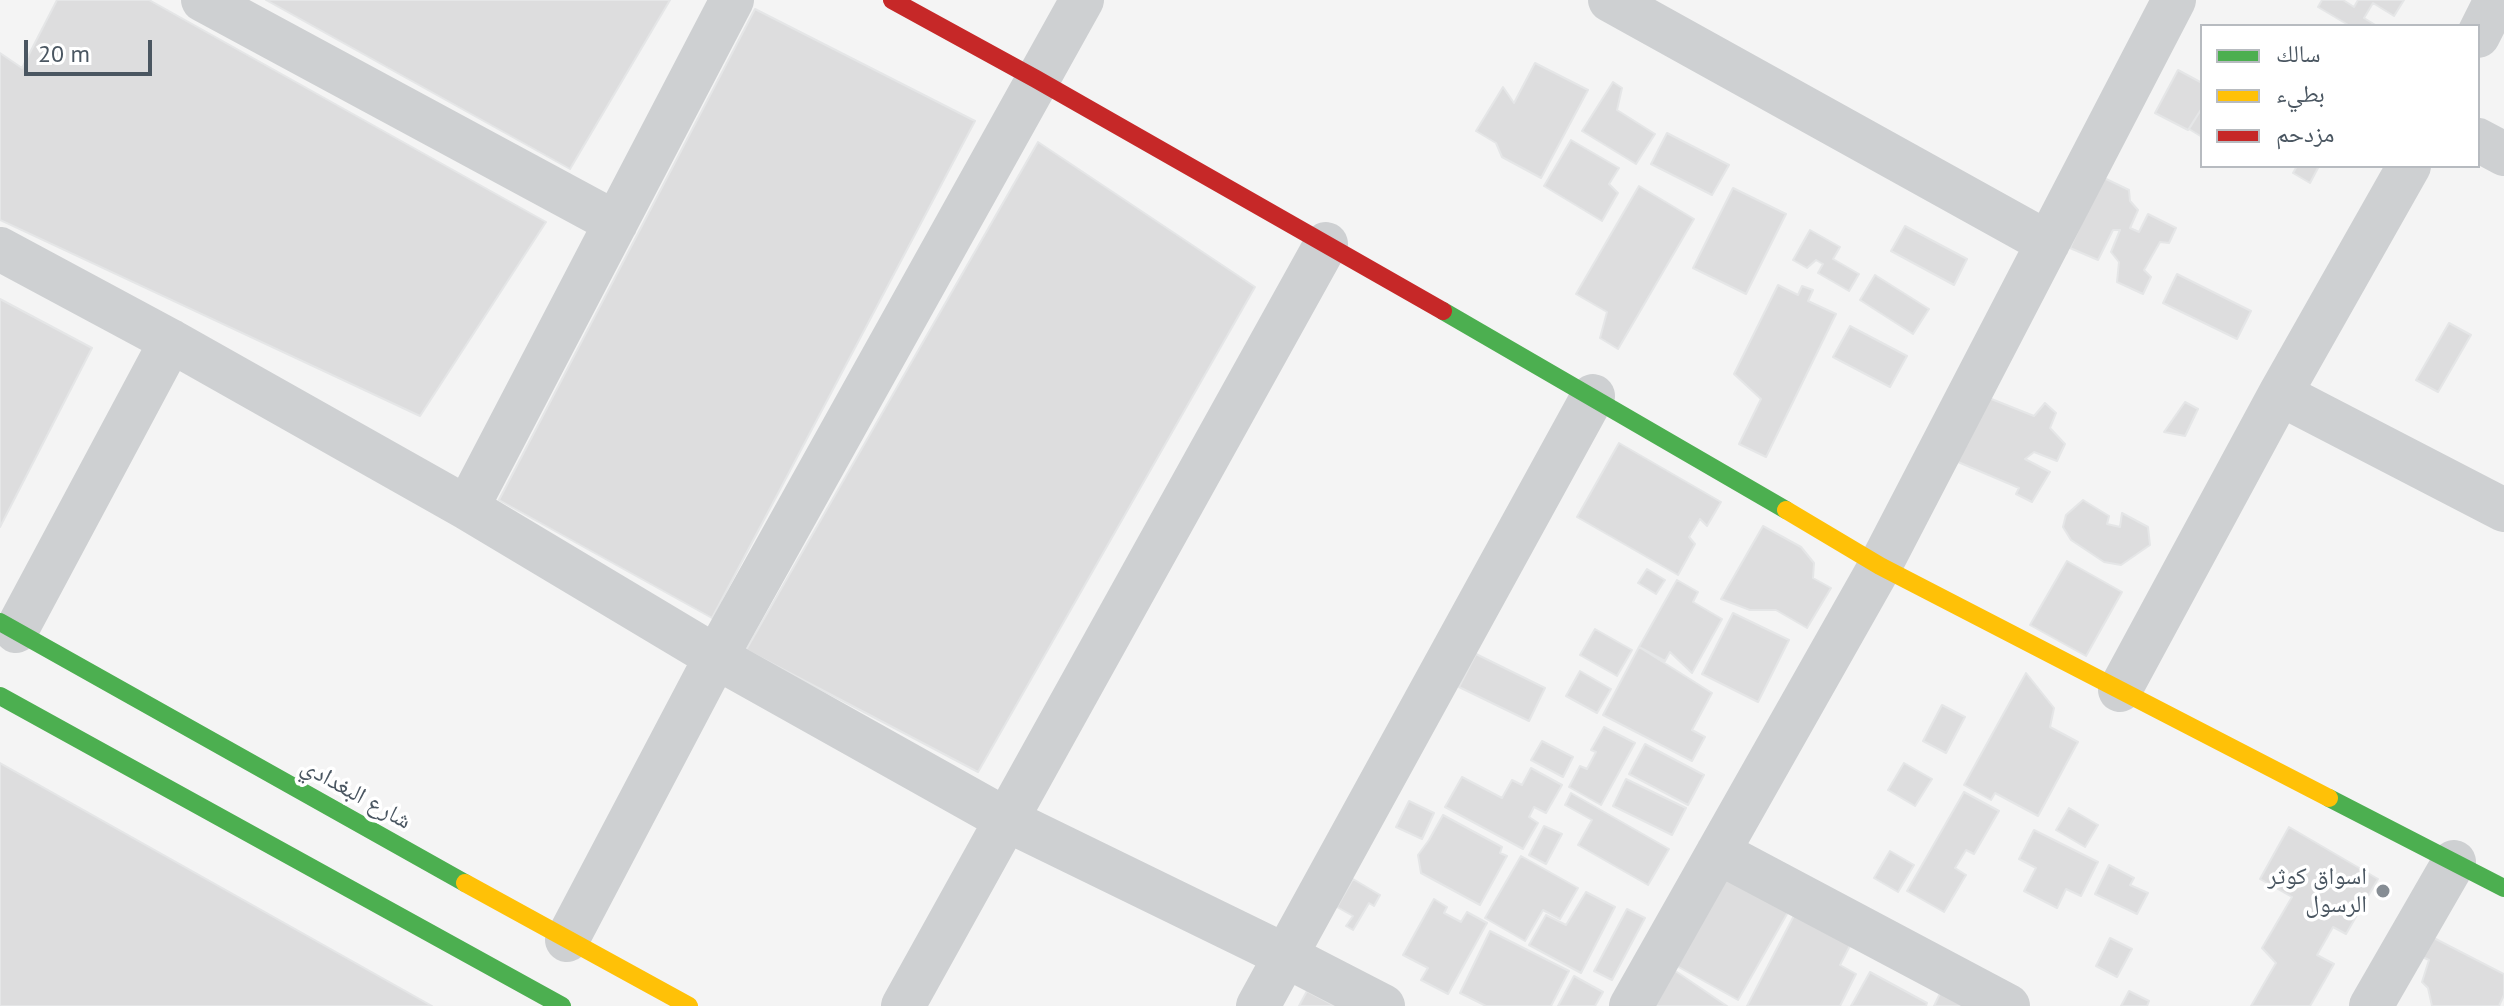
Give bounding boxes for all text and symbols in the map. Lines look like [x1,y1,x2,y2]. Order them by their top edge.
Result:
scale bar [28,24,156,74]
legend [2200,24,2480,168]
text: 20 m [38,38,90,69]
text: سالك [2276,38,2321,69]
text: بطيء [2276,78,2325,109]
text: مزدحم [2276,118,2335,149]
street label: شارع البغدادي [296,752,416,836]
place label: اسواق كوثر الرسول [2267,863,2367,919]
marker: اسواق كوثر الرسول [2374,882,2392,900]

